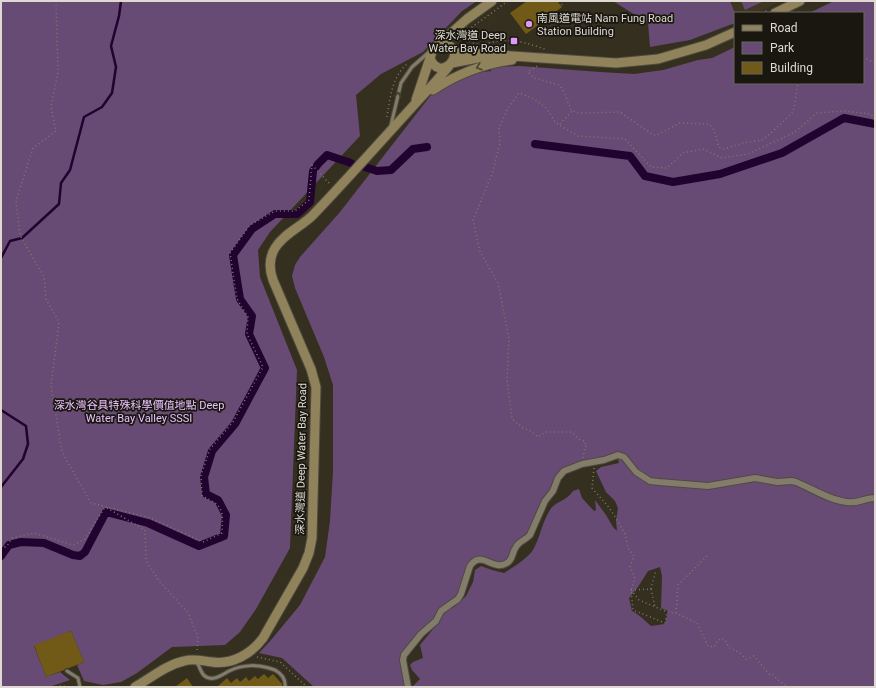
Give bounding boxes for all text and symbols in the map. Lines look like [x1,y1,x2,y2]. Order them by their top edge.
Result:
place label: 南風道電站 Nam Fung Road Station Building [537,12,673,38]
legend [734,12,864,84]
marker: 南風道電站 Nam Fung Road Station Building [524,19,534,29]
text: Road [770,21,798,35]
place label: 深水灣道 Deep Water Bay Road [429,29,506,55]
marker: 深水灣道 Deep Water Bay Road [509,36,519,46]
text: Park [770,41,795,55]
text: Building [770,61,813,75]
one-way arrow [476,63,483,71]
one-way arrow [394,92,402,98]
street label: 深水灣道 Deep Water Bay Road [294,383,309,535]
park label: 深水灣谷具特殊科學價值地點 Deep Water Bay Valley SSSI [54,399,224,425]

